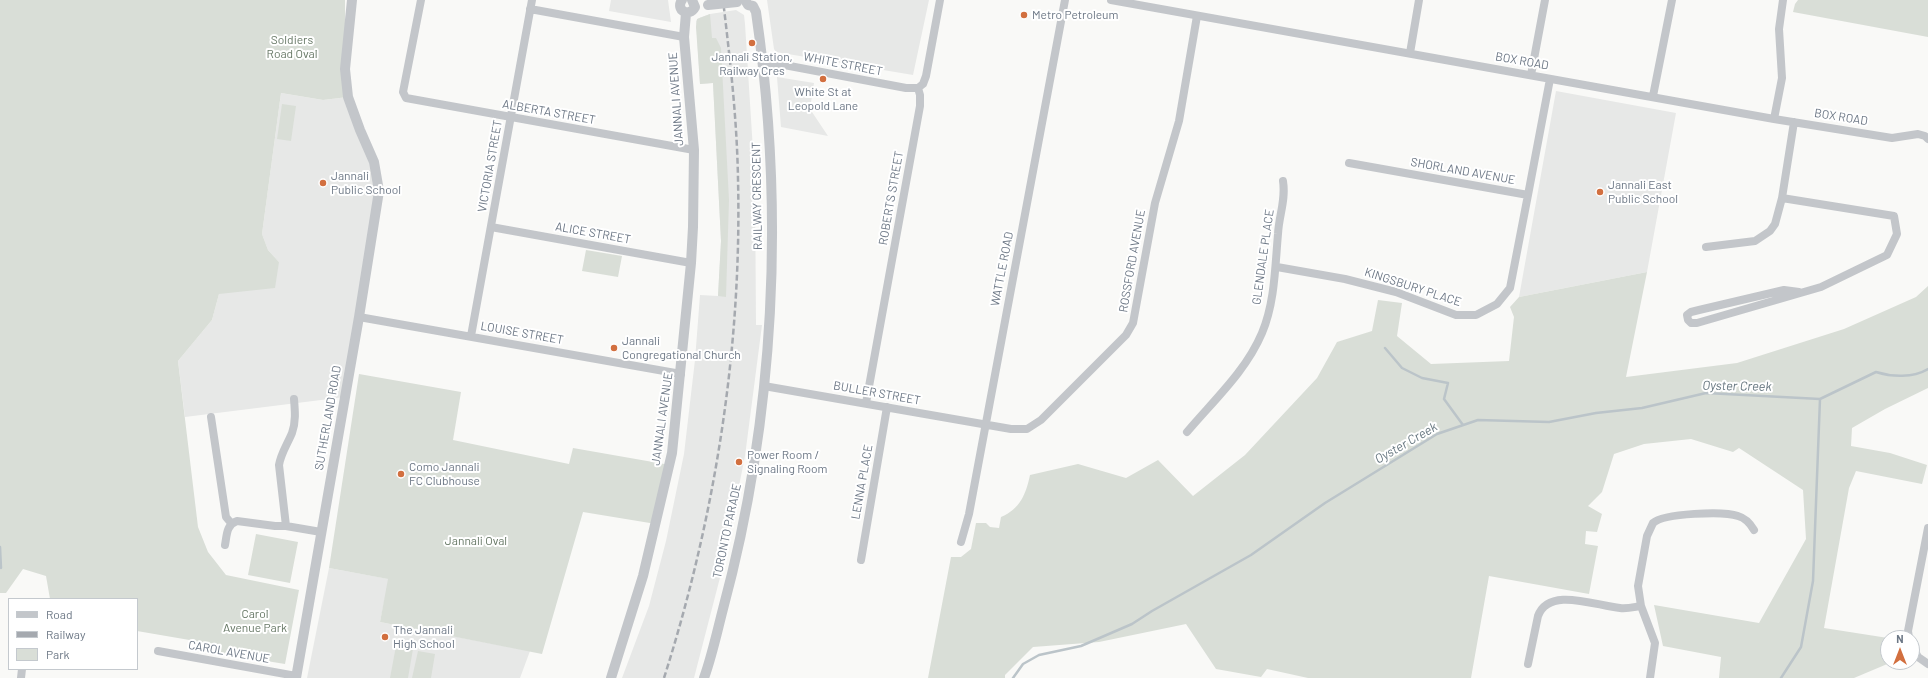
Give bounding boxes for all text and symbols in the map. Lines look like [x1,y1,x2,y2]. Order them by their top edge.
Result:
place label: Metro Petroleum [1032,8,1118,22]
marker: Metro Petroleum [1019,10,1029,20]
park label: Soldiers Road Oval [267,33,317,61]
marker: Jannali Station, Railway Cres [747,38,757,48]
street label: WHITE STREET [802,49,884,79]
street label: BOX ROAD [1494,49,1550,73]
place label: Jannali Station, Railway Cres [711,50,793,78]
street label: JANNALI AVENUE [666,52,686,146]
marker: White St at Leopold Lane [818,74,828,84]
place label: White St at Leopold Lane [788,85,858,113]
street label: ALBERTA STREET [501,97,597,127]
street label: BOX ROAD [1813,106,1869,128]
street label: VICTORIA STREET [475,119,505,213]
street label: RAILWAY CRESCENT [749,142,765,250]
street label: ROBERTS STREET [876,150,906,246]
street label: SHORLAND AVENUE [1410,155,1516,187]
place label: Jannali Public School [331,169,401,197]
marker: Jannali Public School [318,178,328,188]
place label: Jannali East Public School [1608,178,1678,206]
marker: Jannali East Public School [1595,187,1605,197]
street label: ROSSFORD AVENUE [1116,208,1148,314]
street label: GLENDALE PLACE [1249,208,1277,306]
street label: ALICE STREET [554,219,632,247]
street label: WATTLE ROAD [988,231,1016,307]
street label: KINGSBURY PLACE [1363,265,1463,309]
street label: LOUISE STREET [479,319,565,347]
place label: Jannali Congregational Church [622,334,741,362]
marker: Jannali Congregational Church [609,343,619,353]
street label: SUTHERLAND ROAD [312,365,344,471]
street label: JANNALI AVENUE [648,372,676,466]
street label: BULLER STREET [832,378,922,408]
water label: Oyster Creek [1702,378,1772,394]
water label: Oyster Creek [1372,419,1440,467]
street label: LENNA PLACE [848,443,876,521]
place label: Power Room / Signaling Room [747,448,828,476]
marker: Power Room / Signaling Room [734,457,744,467]
place label: Como Jannali FC Clubhouse [409,460,480,488]
marker: Como Jannali FC Clubhouse [396,469,406,479]
street label: TORONTO PARADE [710,482,744,580]
park label: Jannali Oval [445,534,507,548]
legend [8,598,138,670]
text: Road [46,607,73,621]
park label: Carol Avenue Park [223,607,287,635]
place label: The Jannali High School [393,623,455,651]
text: Railway [46,627,85,641]
north arrow [1880,630,1920,670]
marker: The Jannali High School [380,632,390,642]
text: N [1896,632,1904,645]
street label: CAROL AVENUE [187,638,271,666]
text: Park [46,647,70,661]

